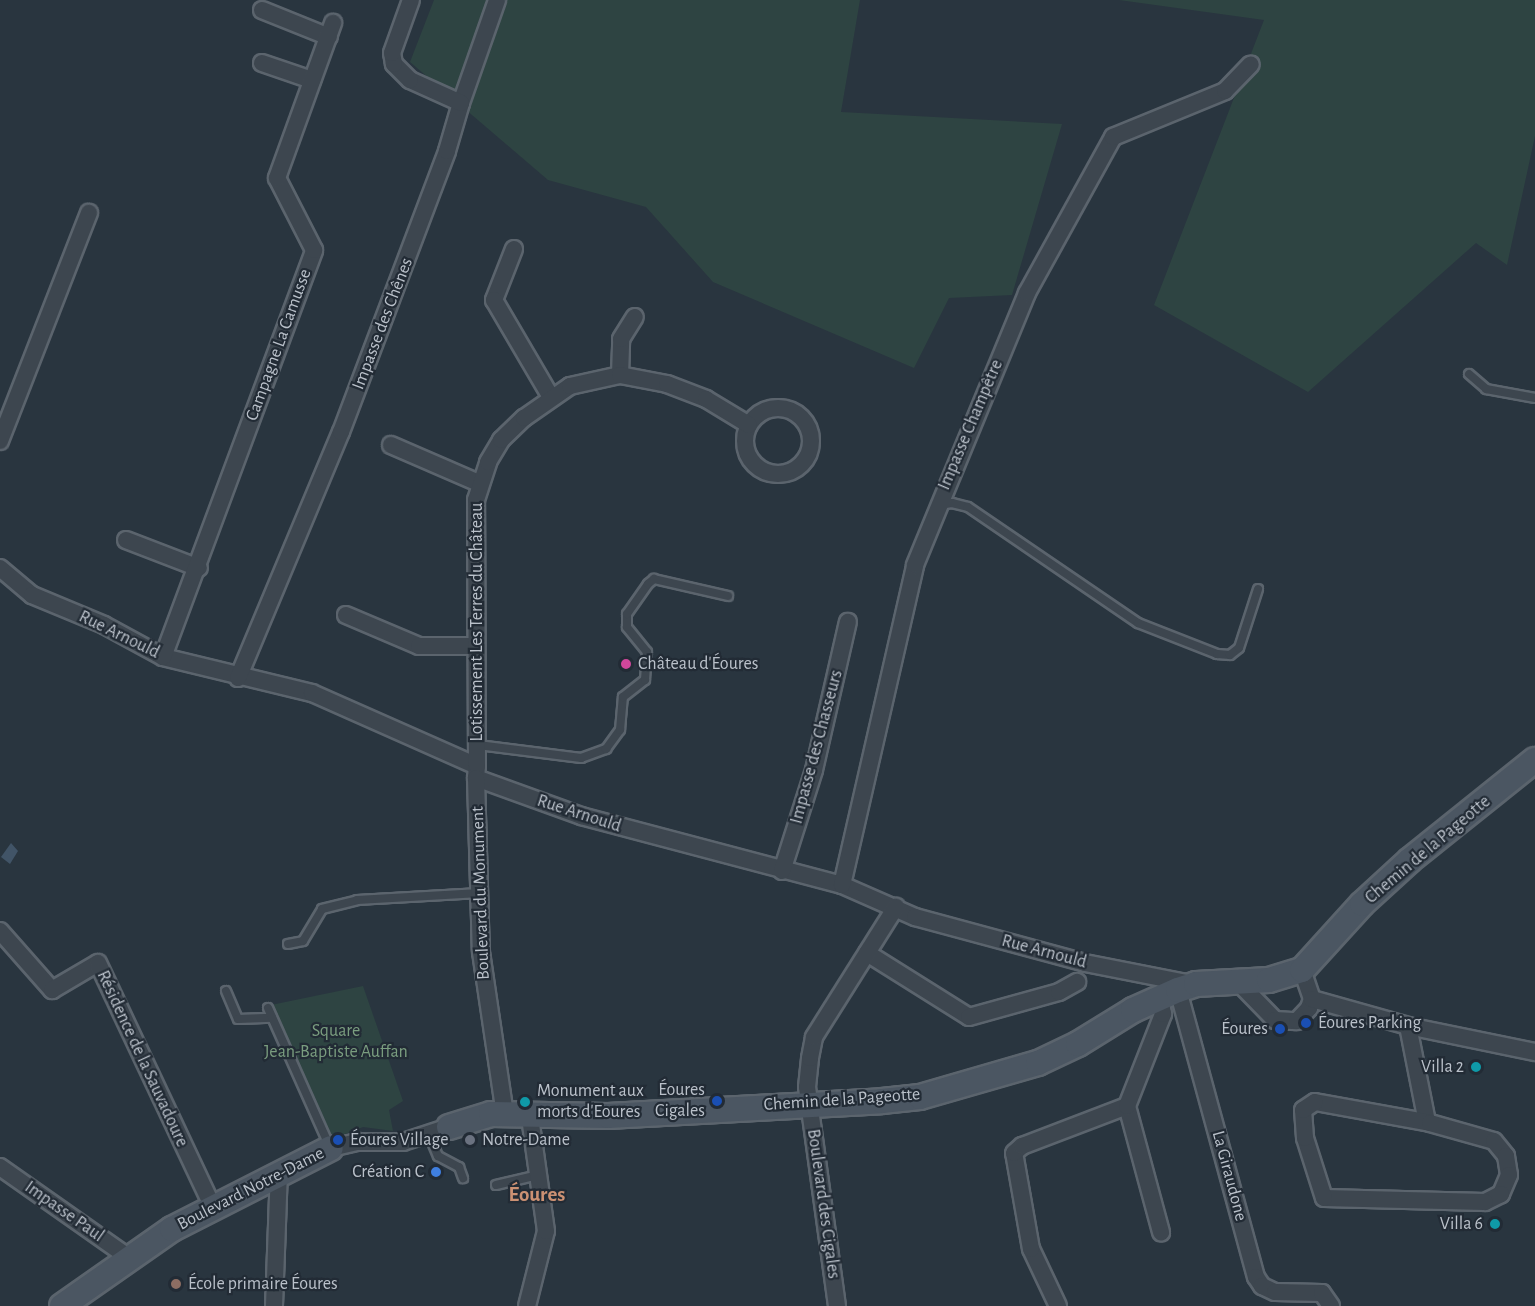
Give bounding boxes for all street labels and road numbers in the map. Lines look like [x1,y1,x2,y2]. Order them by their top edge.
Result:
street label: Impasse des Chênes [348,255,418,393]
street label: Campagne La Camusse [241,266,317,424]
street label: Impasse Champêtre [934,357,1008,493]
street label: Lotissement Les Terres du Château [466,503,488,741]
street label: Rue Arnould [75,606,163,664]
street label: Impasse des Chasseurs [786,668,848,826]
street label: Rue Arnould [534,790,624,838]
street label: Chemin de la Pageotte [1361,791,1495,909]
street label: Boulevard du Monument [467,806,495,980]
street label: Rue Arnould [999,930,1089,974]
street label: Résidence de la Sauvadoure [92,967,192,1151]
street label: Chemin de la Pageotte [763,1084,921,1116]
street label: Boulevard des Cigales [802,1128,844,1280]
street label: La Giraudone [1207,1128,1251,1224]
street label: Boulevard Notre-Dame [174,1143,328,1235]
street label: Impasse Paul [20,1177,108,1247]

